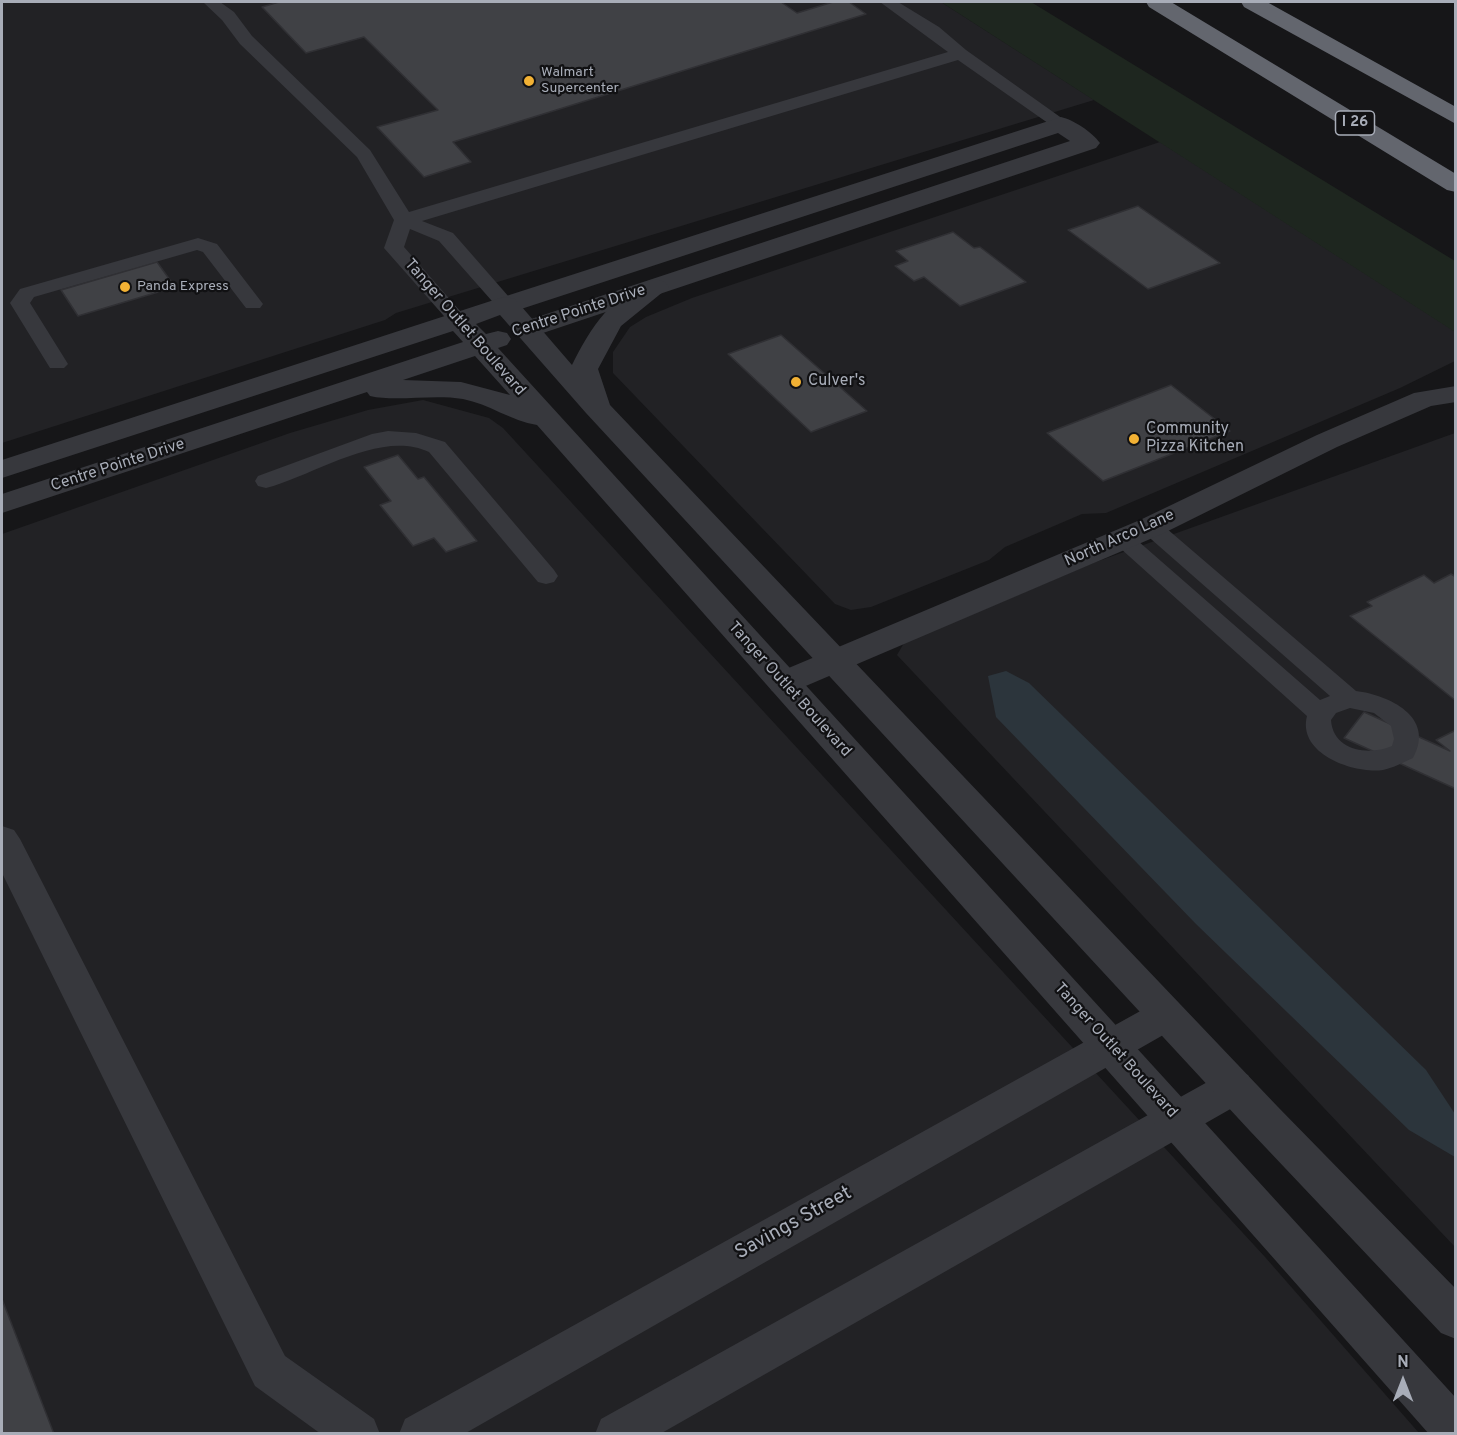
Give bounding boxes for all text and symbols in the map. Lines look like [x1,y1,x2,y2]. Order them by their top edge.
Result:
place label: Walmart Supercenter [541,65,619,98]
marker: Walmart Supercenter [522,74,536,88]
road number: I 26 [1336,111,1374,135]
street label: Tanger Outlet Boulevard [399,256,529,400]
place label: Panda Express [137,279,229,295]
marker: Panda Express [118,280,132,294]
street label: Centre Pointe Drive [510,281,648,343]
place label: Culver's [808,372,866,392]
marker: Culver's [789,375,803,389]
place label: Community Pizza Kitchen [1146,420,1244,458]
marker: Community Pizza Kitchen [1127,432,1141,446]
street label: Centre Pointe Drive [49,435,187,497]
street label: North Arco Lane [1062,506,1178,572]
street label: Tanger Outlet Boulevard [723,619,855,761]
street label: Tanger Outlet Boulevard [1049,980,1181,1122]
street label: Savings Street [731,1182,857,1266]
north arrow [1373,1351,1433,1411]
text: N [1397,1353,1409,1373]

